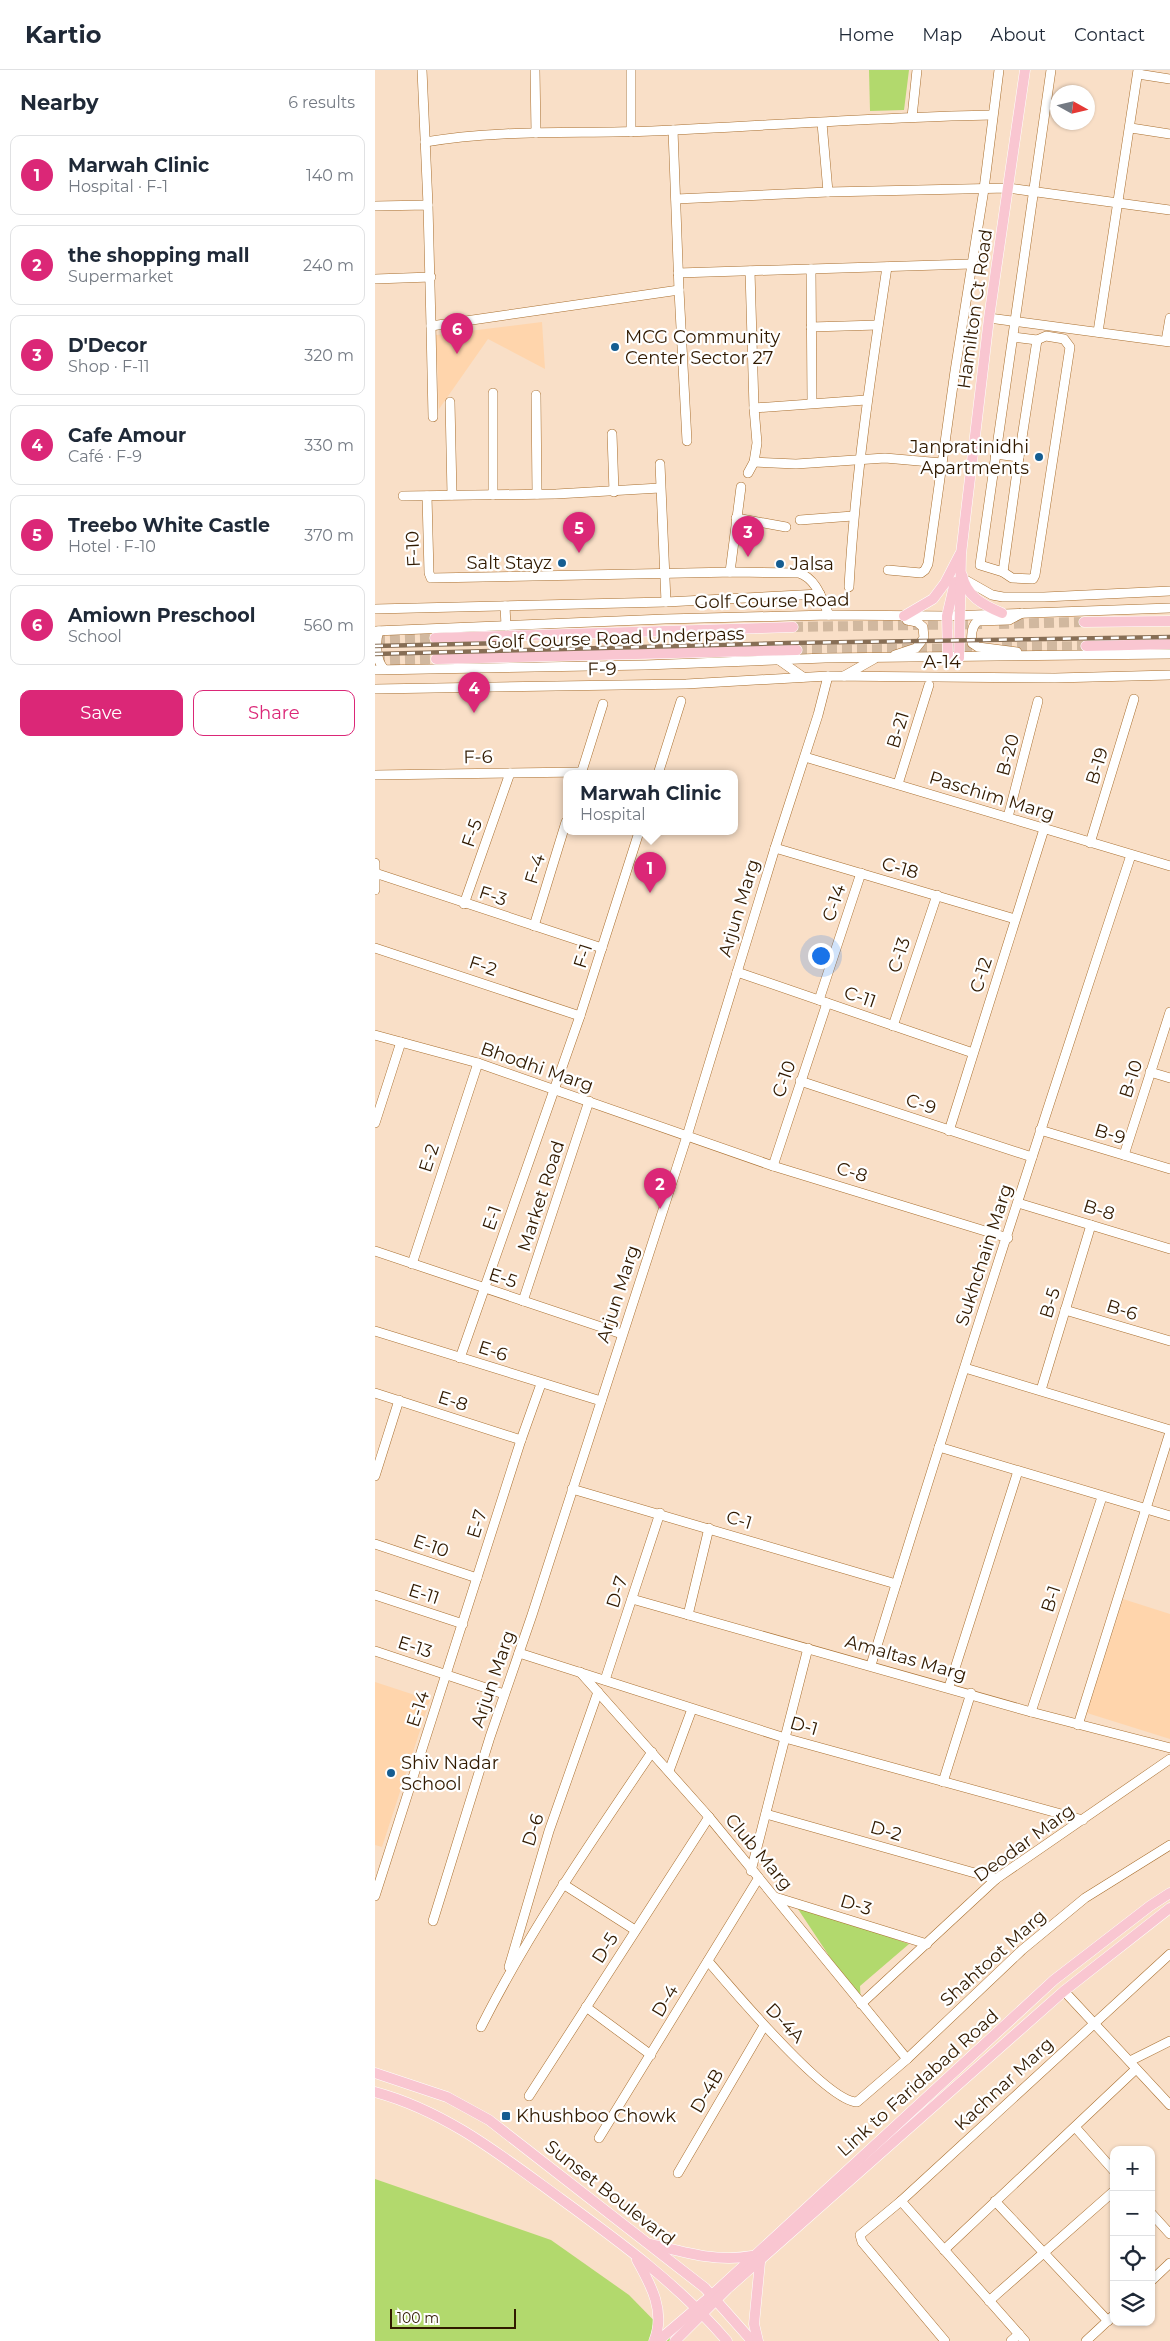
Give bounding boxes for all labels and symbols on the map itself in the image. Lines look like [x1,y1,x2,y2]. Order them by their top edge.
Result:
north arrow [1050,85,1095,130]
street label: Hamilton Ct Road [953,228,997,390]
pin: 6 [441,313,473,354]
place label: MCG Community Center Sector 27 [625,326,780,369]
marker: MCG Community Center Sector 27 [609,341,621,353]
place label: Janpratinidhi Apartments [909,436,1029,479]
marker: Janpratinidhi Apartments [1033,451,1045,463]
pin: 5 [563,512,595,553]
pin: 3 [732,516,764,557]
street label: F-10 [401,530,425,568]
place label: Salt Stayz [467,552,552,574]
place label: Jalsa [789,553,834,575]
marker: Salt Stayz [556,557,568,569]
marker: Jalsa [774,558,786,570]
street label: Golf Course Road [694,589,850,613]
street label: Golf Course Road Underpass [487,623,745,653]
street label: A-14 [923,651,961,673]
street label: F-9 [587,658,617,680]
pin: 4 [458,672,490,713]
street label: B-21 [882,709,914,751]
street label: B-20 [992,732,1024,778]
street label: B-19 [1081,745,1113,787]
street label: F-6 [463,746,493,768]
street label: Paschim Marg [927,766,1057,826]
street label: F-5 [457,816,487,850]
street label: F-4 [520,851,550,887]
pin: 1 [634,852,666,893]
street label: C-18 [879,852,921,884]
street label: Arjun Marg [714,856,764,960]
street label: F-3 [476,881,510,911]
street label: C-14 [817,881,851,924]
street label: C-13 [883,934,915,976]
street label: F-1 [569,941,597,971]
your location [808,943,834,969]
street label: F-2 [466,951,500,981]
street label: C-12 [965,954,997,996]
street label: C-11 [841,981,879,1013]
street label: Bhodhi Marg [478,1037,596,1097]
street label: B-10 [1115,1057,1147,1101]
street label: C-10 [767,1058,801,1100]
street label: C-9 [903,1089,939,1119]
street label: B-9 [1092,1119,1128,1149]
street label: Market Road [513,1138,569,1254]
street label: E-2 [414,1141,444,1175]
street label: C-8 [834,1157,870,1187]
pin: 2 [644,1168,676,1209]
street label: Sukhchain Marg [951,1181,1017,1329]
street label: B-8 [1081,1195,1117,1225]
street label: E-1 [478,1203,506,1233]
street label: Arjun Marg [592,1242,644,1346]
street label: E-5 [486,1263,520,1293]
street label: B-5 [1035,1285,1065,1321]
street label: B-6 [1104,1295,1140,1325]
street label: E-6 [475,1336,511,1366]
street label: E-8 [435,1386,471,1416]
street label: C-1 [723,1506,755,1534]
street label: E-7 [462,1507,492,1541]
street label: E-10 [410,1530,452,1562]
street label: D-7 [602,1573,632,1611]
street label: E-11 [406,1579,442,1609]
street label: B-1 [1036,1583,1066,1615]
street label: Arjun Marg [466,1628,520,1730]
street label: Amaltas Marg [843,1630,969,1686]
street label: E-13 [395,1631,435,1663]
street label: E-14 [402,1688,434,1730]
street label: D-1 [787,1712,821,1740]
place label: Shiv Nadar School [401,1752,499,1795]
marker: Shiv Nadar School [385,1767,397,1779]
street label: Deodar Marg [969,1799,1079,1887]
street label: Club Marg [720,1809,798,1895]
street label: D-6 [517,1811,549,1849]
street label: D-2 [868,1816,904,1846]
street label: D-3 [838,1890,874,1920]
street label: Shahtoot Marg [936,1905,1050,2011]
street label: D-5 [587,1929,623,1967]
street label: D-4 [647,1981,683,2021]
street label: D-4A [761,1999,809,2048]
street label: Link to Faridabad Road [833,2005,1003,2161]
street label: Kachnar Marg [950,2033,1058,2135]
street label: D-4B [686,2065,728,2117]
place label: Khushboo Chowk [516,2105,676,2127]
marker: Khushboo Chowk [500,2110,512,2122]
street label: Sunset Boulevard [541,2135,679,2251]
scale bar [390,2306,516,2329]

